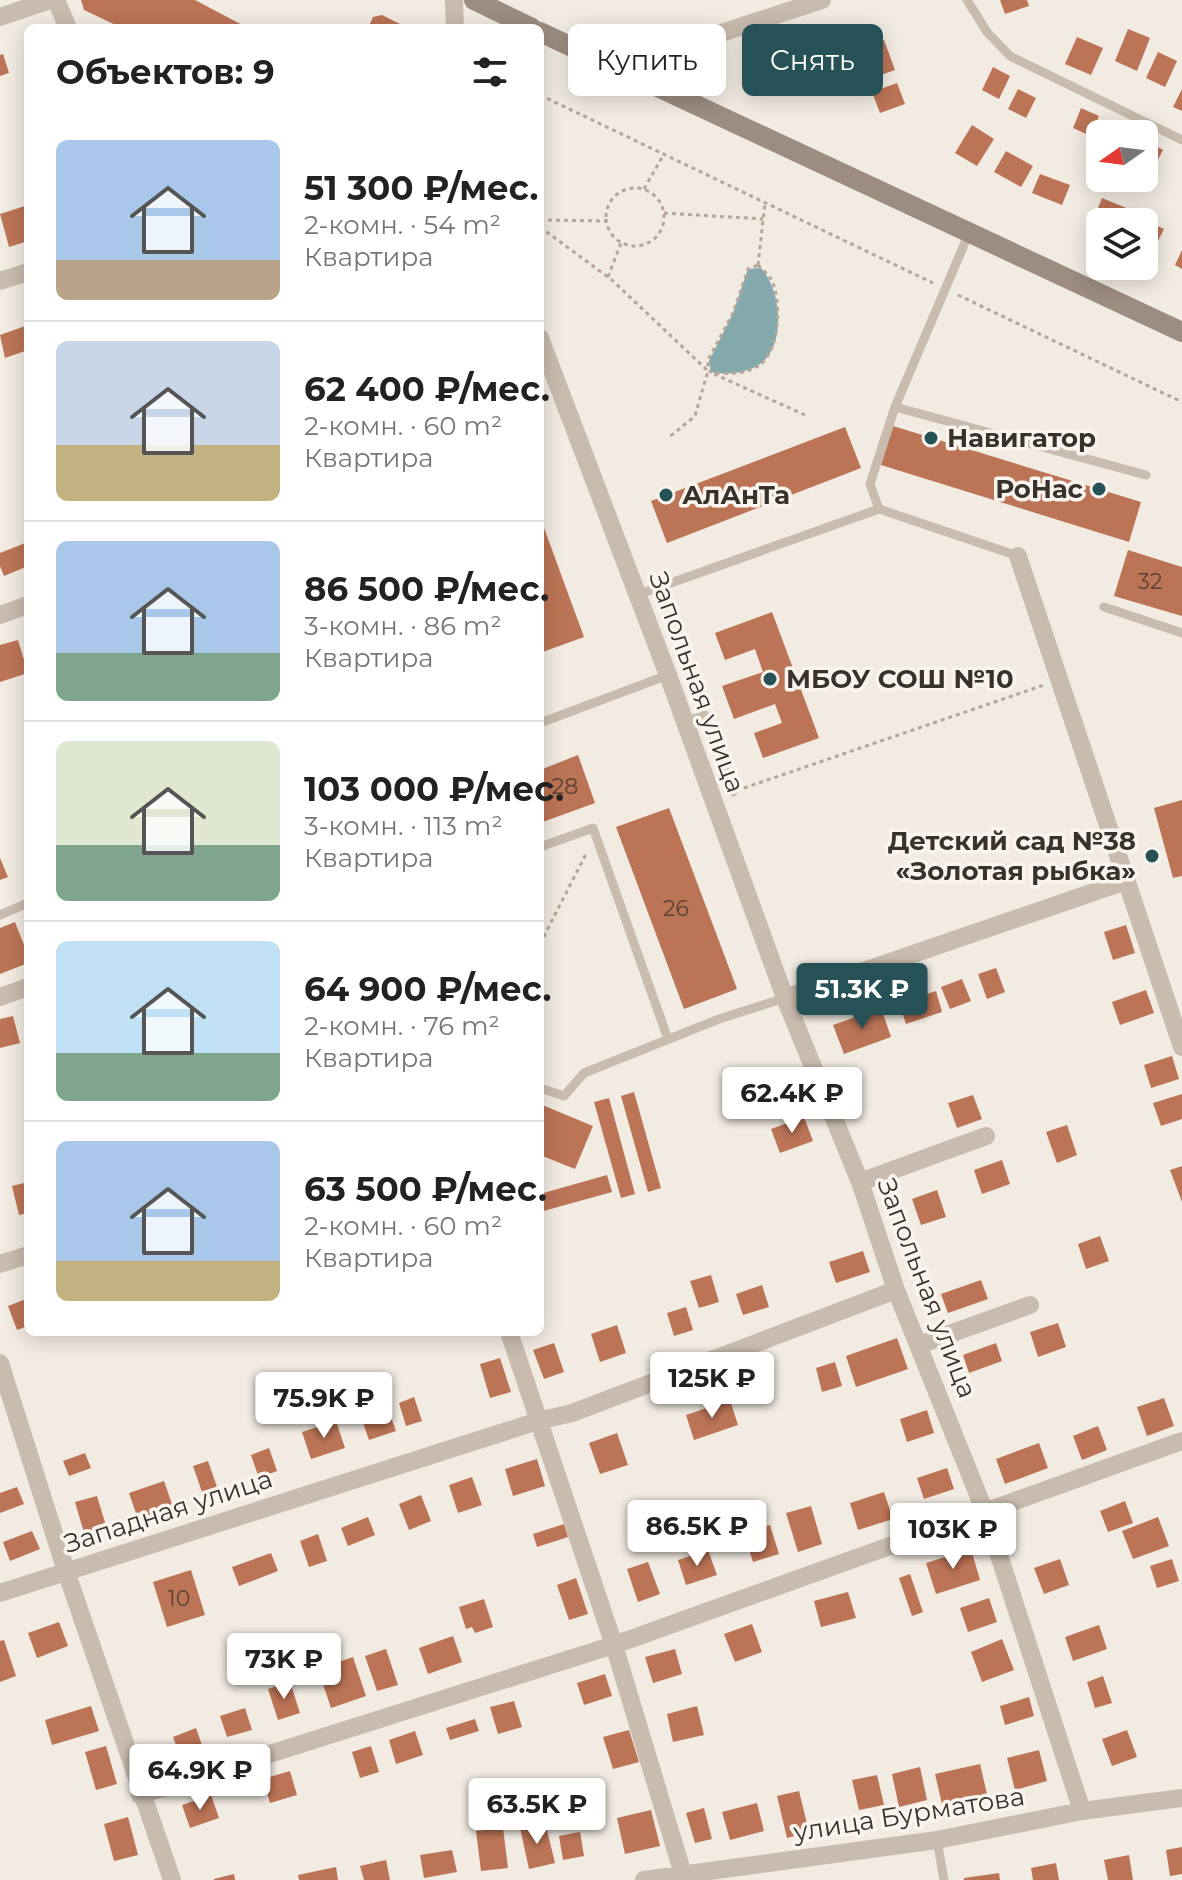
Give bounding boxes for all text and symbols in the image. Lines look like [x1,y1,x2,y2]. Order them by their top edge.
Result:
chip: Купить [568,24,726,96]
chip: Снять [742,24,883,96]
icon: filters [468,50,512,94]
text: Объектов: 9 [56,51,275,93]
north arrow [1086,120,1158,192]
map controls [1086,120,1158,280]
text: 51 300 ₽/мес. [304,167,538,209]
icon: home [120,172,216,268]
button: layers [1086,208,1158,280]
text: 2-комн. · 54 m² [304,209,501,241]
text: Квартира [304,241,433,273]
text: 62 400 ₽/мес. [304,368,550,410]
icon: home [120,373,216,469]
text: 2-комн. · 60 m² [304,410,502,442]
place label: Навигатор [947,422,1096,454]
marker: Навигатор [922,429,940,447]
text: Квартира [304,442,433,474]
place label: РоНас [995,473,1083,505]
place label: АлАнТа [682,479,790,511]
marker: РоНас [1090,480,1108,498]
marker: АлАнТа [657,486,675,504]
street label: Запольная улица [642,567,752,797]
text: 86 500 ₽/мес. [304,568,549,610]
house number: 32 [1138,568,1162,595]
icon: home [120,573,216,669]
text: 3-комн. · 86 m² [304,610,502,642]
text: Квартира [304,642,433,674]
place label: МБОУ СОШ №10 [786,663,1014,695]
marker: МБОУ СОШ №10 [761,670,779,688]
text: 103 000 ₽/мес. [304,768,564,810]
icon: home [120,773,216,869]
house number: 28 [552,773,578,800]
text: 3-комн. · 113 m² [304,810,503,842]
place label: Детский сад №38 «Золотая рыбка» [888,825,1136,887]
text: Квартира [304,842,433,874]
marker: Детский сад №38 «Золотая рыбка» [1143,847,1161,865]
house number: 26 [663,895,689,922]
pin: 51.3K ₽ [788,963,936,1031]
text: 64 900 ₽/мес. [304,968,552,1010]
icon: home [120,973,216,1069]
text: 51.3K ₽ [815,973,909,1005]
text: 2-комн. · 76 m² [304,1010,500,1042]
text: Квартира [304,1042,433,1074]
pin: 62.4K ₽ [718,1067,866,1135]
text: 62.4K ₽ [740,1077,844,1109]
text: 63 500 ₽/мес. [304,1168,547,1210]
icon: home [120,1173,216,1269]
street label: Запольная улица [870,1174,984,1402]
text: 2-комн. · 60 m² [304,1210,502,1242]
text: Квартира [304,1242,433,1274]
pin: 125K ₽ [647,1352,777,1420]
text: 125K ₽ [668,1362,756,1394]
pin: 75.9K ₽ [250,1372,398,1440]
text: 75.9K ₽ [273,1382,375,1414]
street label: Западная улица [60,1462,276,1560]
pin: 86.5K ₽ [623,1500,771,1568]
pin: 103K ₽ [888,1503,1018,1571]
text: 86.5K ₽ [645,1510,749,1542]
text: 103K ₽ [908,1513,998,1545]
house number: 10 [168,1585,190,1612]
pin: 73K ₽ [228,1633,340,1701]
text: 73K ₽ [245,1643,323,1675]
pin: 64.9K ₽ [126,1744,274,1812]
text: 64.9K ₽ [147,1754,253,1786]
pin: 63.5K ₽ [463,1778,611,1846]
street label: улица Бурматова [790,1780,1027,1848]
text: 63.5K ₽ [486,1788,588,1820]

